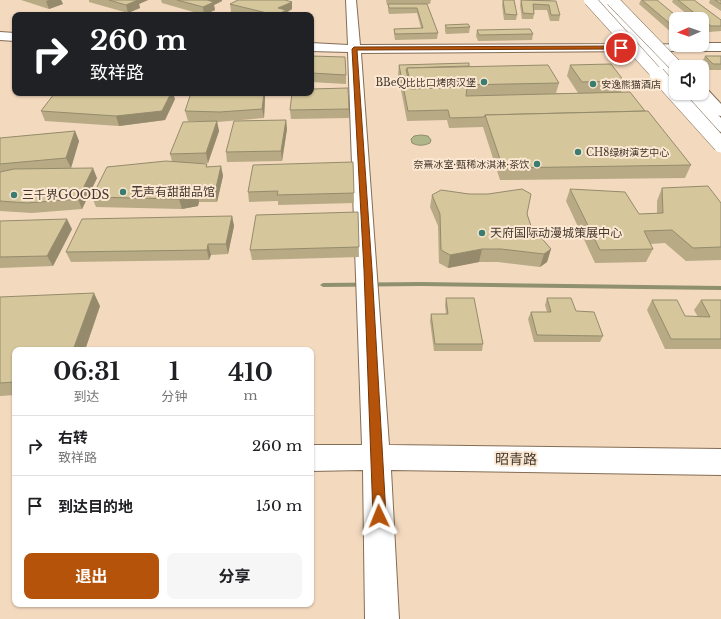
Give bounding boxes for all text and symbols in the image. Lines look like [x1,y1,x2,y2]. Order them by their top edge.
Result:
north arrow [669,12,709,52]
map controls [669,12,709,100]
text: 260 m [90,23,187,58]
icon: right [24,28,76,80]
pin [604,31,638,65]
icon: arrive [610,37,632,59]
button: sound [669,60,709,100]
text: 致祥路 [90,62,144,84]
place label: BBeQ比比口烤肉汉堡 [376,76,476,89]
marker: BBeQ比比口烤肉汉堡 [479,77,489,87]
place label: 安逸熊猫酒店 [601,78,661,91]
marker: 安逸熊猫酒店 [588,79,598,89]
place label: CH8绿树演艺中心 [586,146,669,159]
marker: CH8绿树演艺中心 [573,147,583,157]
place label: 奈熹冰室·甄稀冰淇淋·茶饮 [413,158,530,171]
marker: 奈熹冰室·甄稀冰淇淋·茶饮 [532,159,542,169]
place label: 无声有甜甜品馆 [131,184,215,199]
place label: 三千界GOODS [22,187,110,202]
marker: 无声有甜甜品馆 [118,187,128,197]
marker: 三千界GOODS [9,190,19,200]
place label: 天府国际动漫城策展中心 [490,225,622,240]
marker: 天府国际动漫城策展中心 [477,228,487,238]
text: 06:31 [53,357,120,386]
text: 1 [169,357,179,386]
text: 410 [228,358,273,387]
text: m [244,387,258,404]
text: 到达 [74,388,100,405]
text: 分钟 [161,388,187,405]
text: 右转 [58,428,88,447]
icon: right [24,435,46,457]
text: 260 m [252,436,302,455]
text: 致祥路 [58,449,97,466]
street label: 昭青路 [495,450,537,468]
icon: arrive [24,495,46,517]
position arrow [358,495,400,537]
text: 150 m [256,496,302,515]
text: 到达目的地 [58,497,133,516]
button: 退出 [24,553,159,599]
button: 分享 [167,553,302,599]

